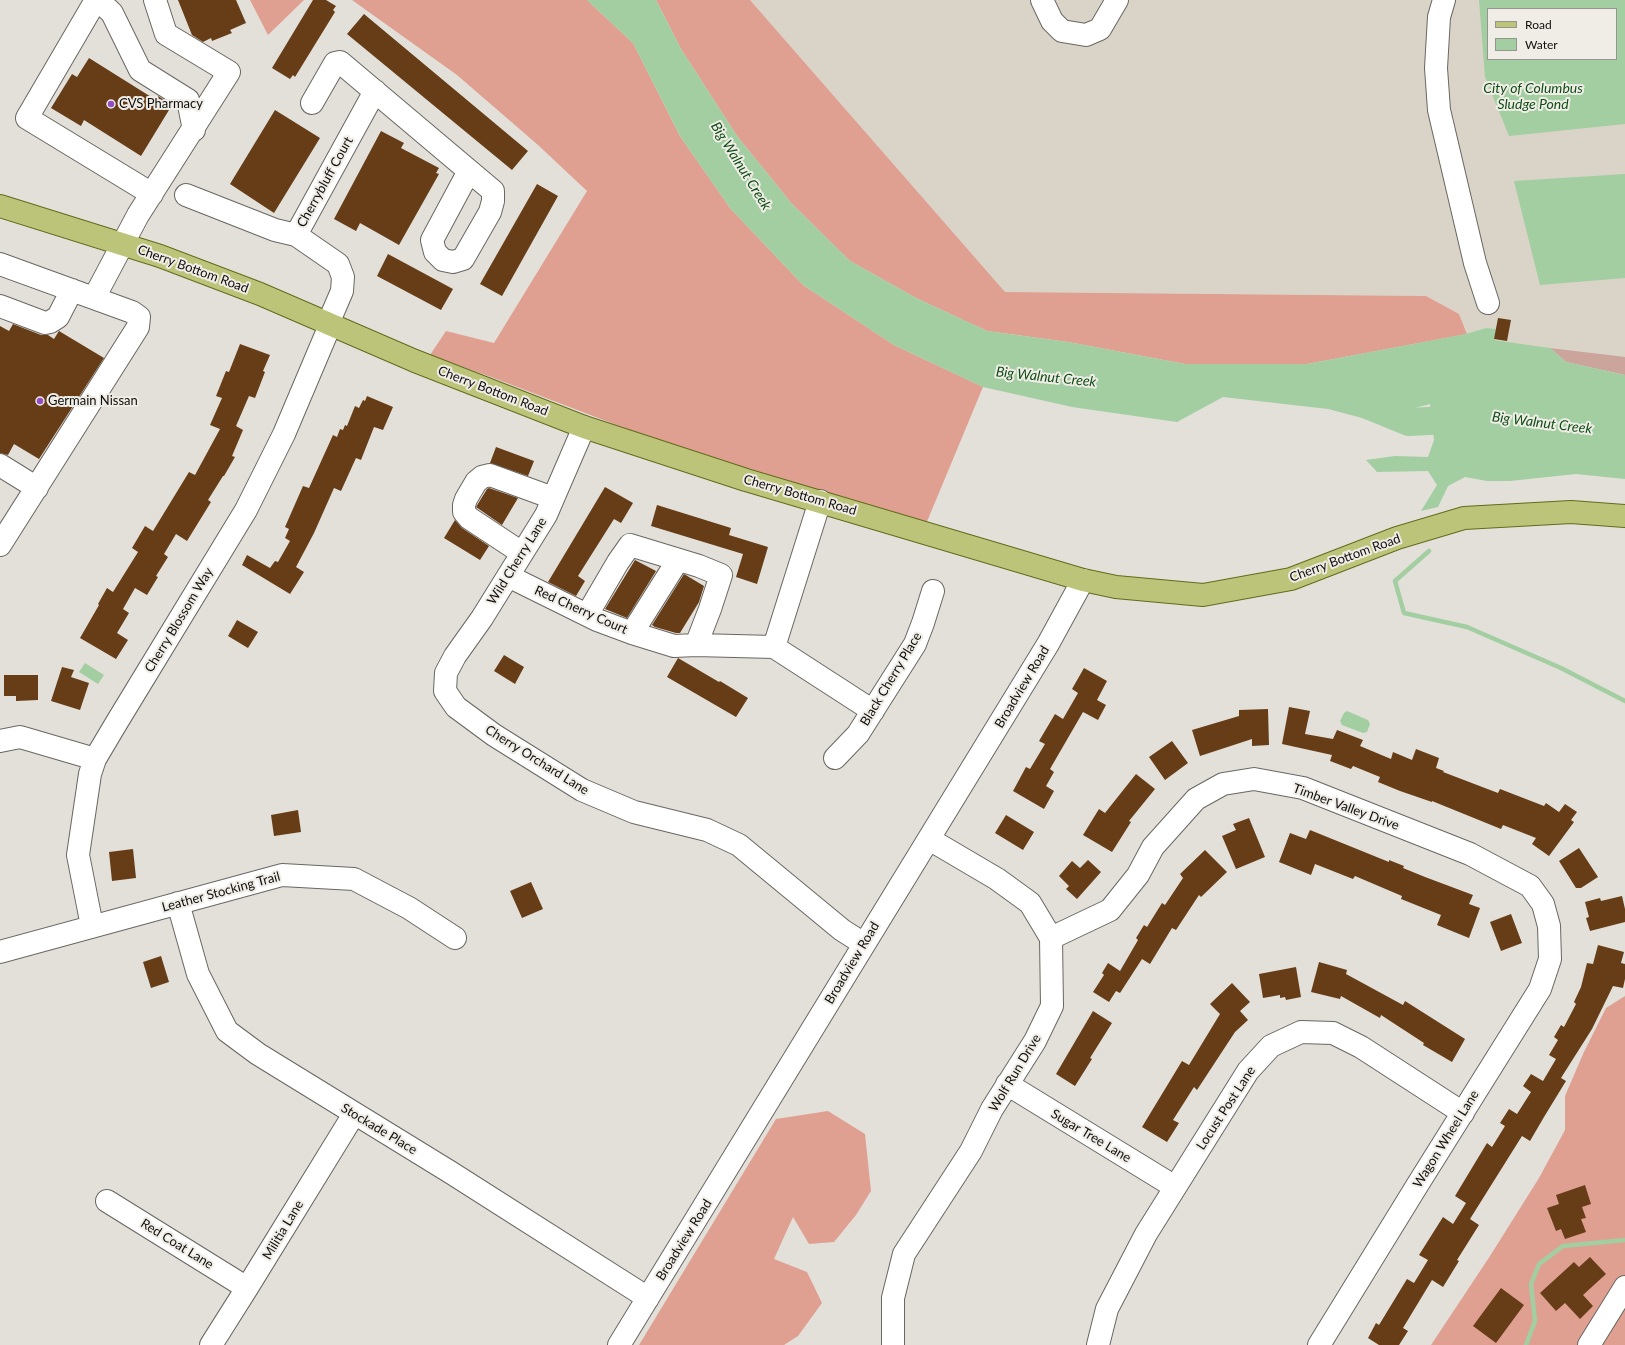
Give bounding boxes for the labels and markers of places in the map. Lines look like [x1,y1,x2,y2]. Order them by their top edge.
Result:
place label: CVS Pharmacy [119,96,203,112]
marker: CVS Pharmacy [106,99,116,109]
place label: Germain Nissan [48,393,138,409]
marker: Germain Nissan [35,396,45,406]

